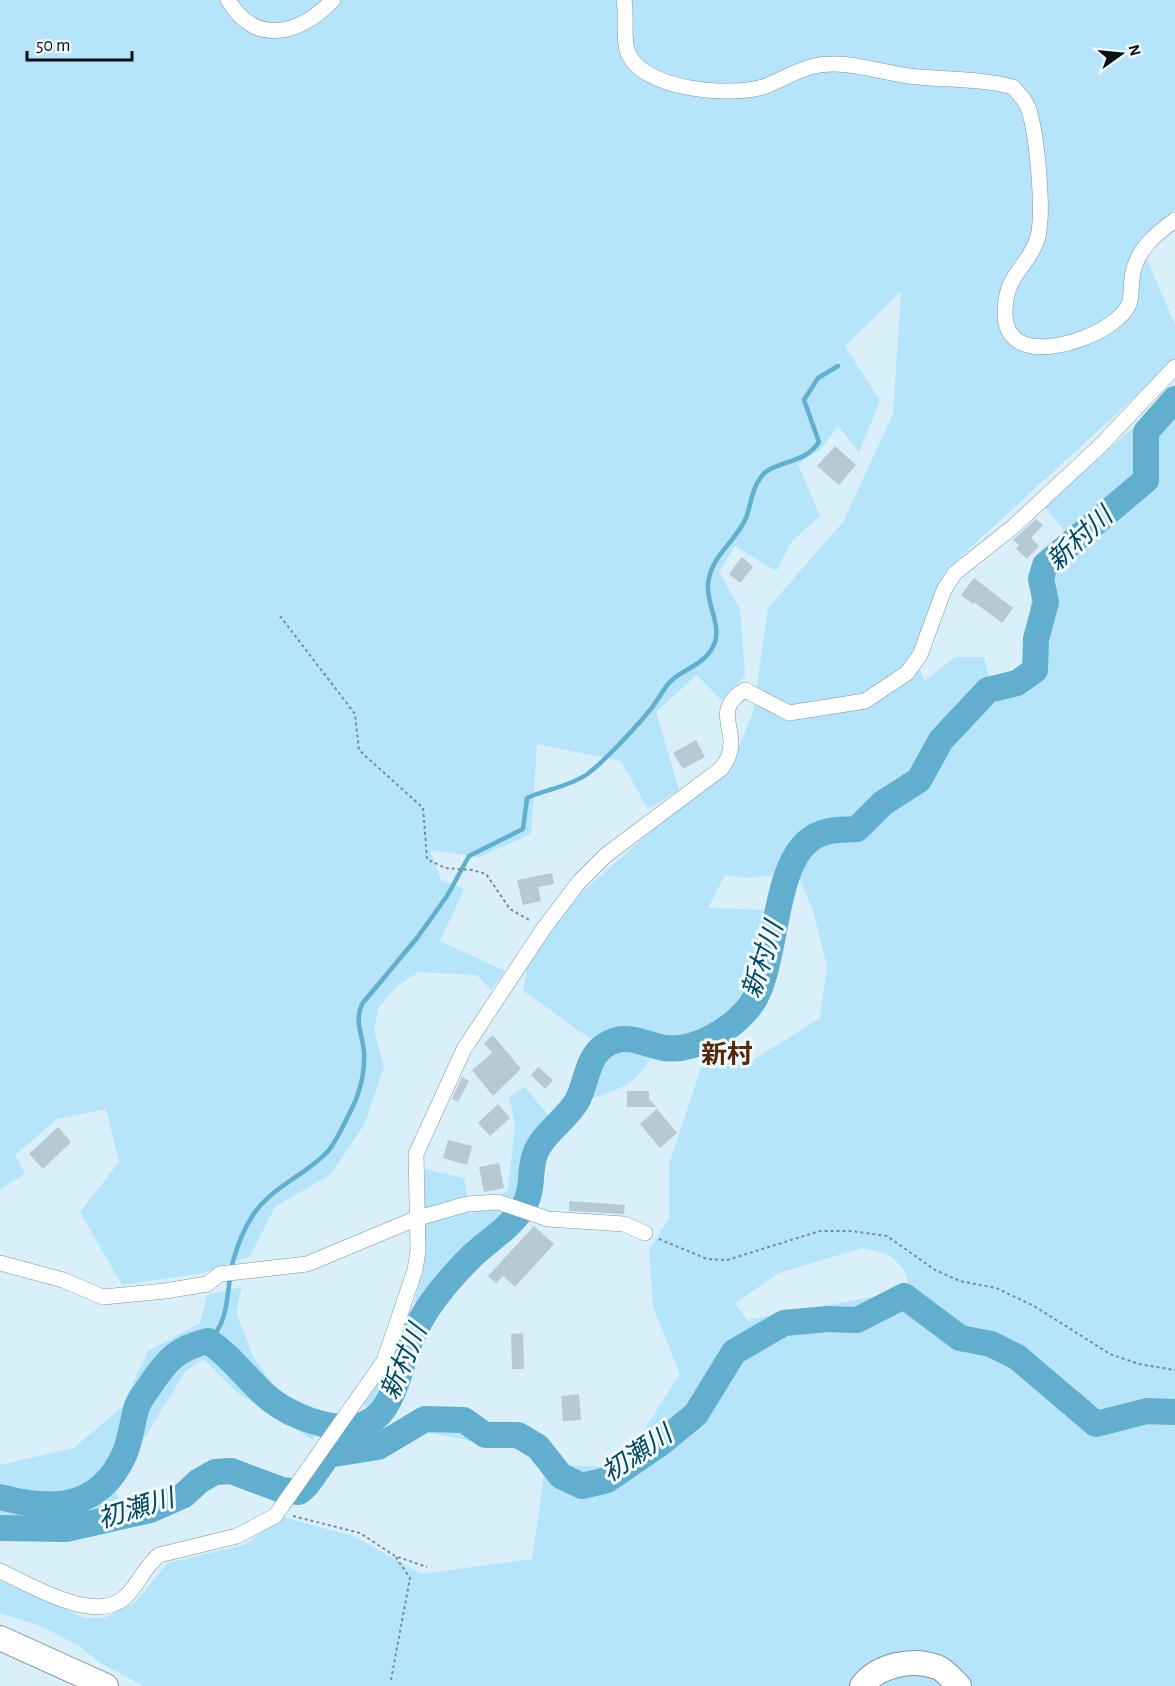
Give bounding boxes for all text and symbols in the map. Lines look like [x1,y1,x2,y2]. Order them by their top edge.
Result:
scale bar [27,24,132,62]
north arrow [1091,24,1151,84]
text: 50 m [36,37,70,55]
text: N [1125,43,1144,58]
water label: 新村川 [1042,500,1120,575]
water label: 新村川 [738,916,788,1001]
district label: 新村 [701,1040,753,1068]
water label: 新村川 [376,1318,432,1403]
water label: 初瀬川 [597,1419,679,1487]
water label: 初瀬川 [95,1483,180,1533]

